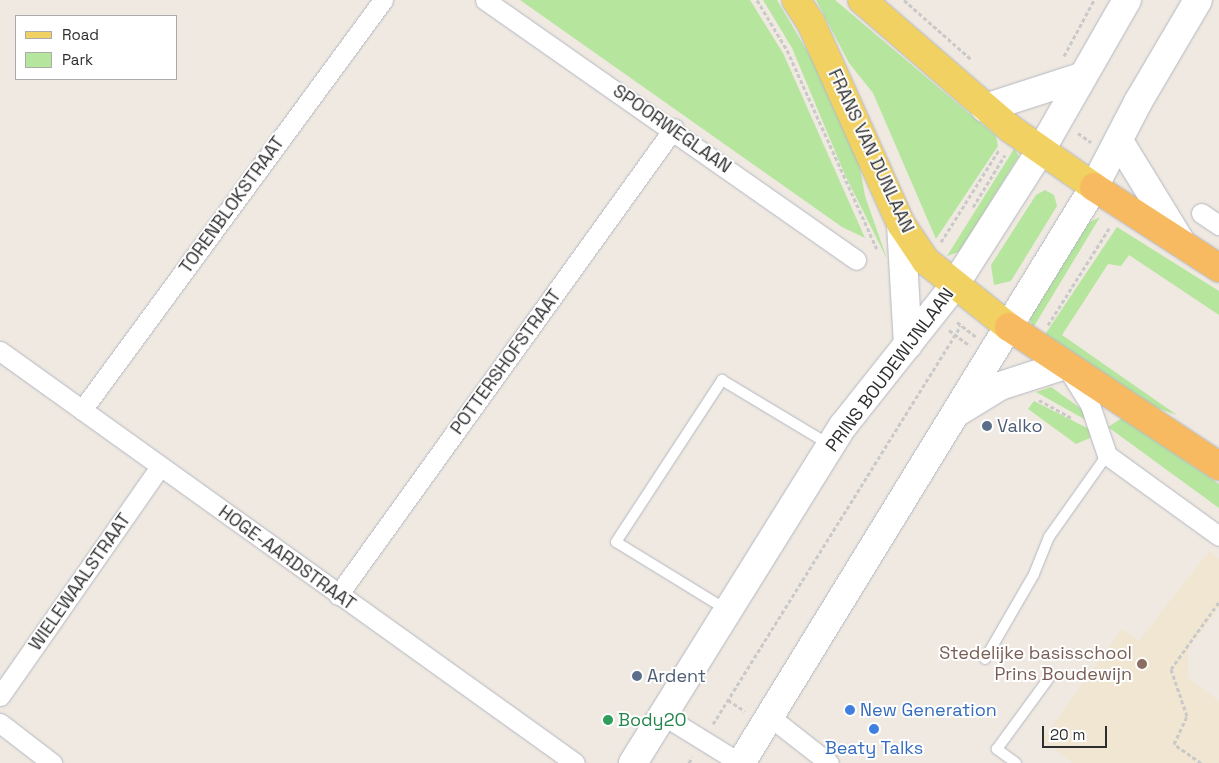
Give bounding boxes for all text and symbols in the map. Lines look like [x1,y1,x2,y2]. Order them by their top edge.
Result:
legend [15,15,178,80]
text: Road [62,25,99,44]
text: Park [62,50,93,69]
street label: FRANS VAN DUNLAAN [823,66,919,236]
street label: SPOORWEGLAAN [609,80,735,178]
street label: TORENBLOKSTRAAT [175,132,289,278]
street label: PRINS BOUDEWIJNLAAN [821,284,959,456]
street label: POTTERSHOFSTRAAT [446,285,566,439]
place label: Valko [997,415,1043,437]
marker: Valko [981,420,993,432]
street label: HOGE-AARDSTRAAT [214,501,360,615]
street label: WIELEWAALSTRAAT [25,509,135,655]
place label: Stedelijke basisschool Prins Boudewijn [939,643,1132,686]
marker: Stedelijke basisschool Prins Boudewijn [1136,658,1148,670]
place label: Ardent [647,665,706,687]
marker: Ardent [631,670,643,682]
place label: New Generation [860,699,997,721]
marker: New Generation [844,704,856,716]
place label: Body2O [618,709,687,731]
marker: Body2O [602,714,614,726]
scale bar [1044,716,1109,748]
marker: Beaty Talks [868,723,880,735]
text: 20 m [1050,725,1085,744]
place label: Beaty Talks [825,737,923,759]

